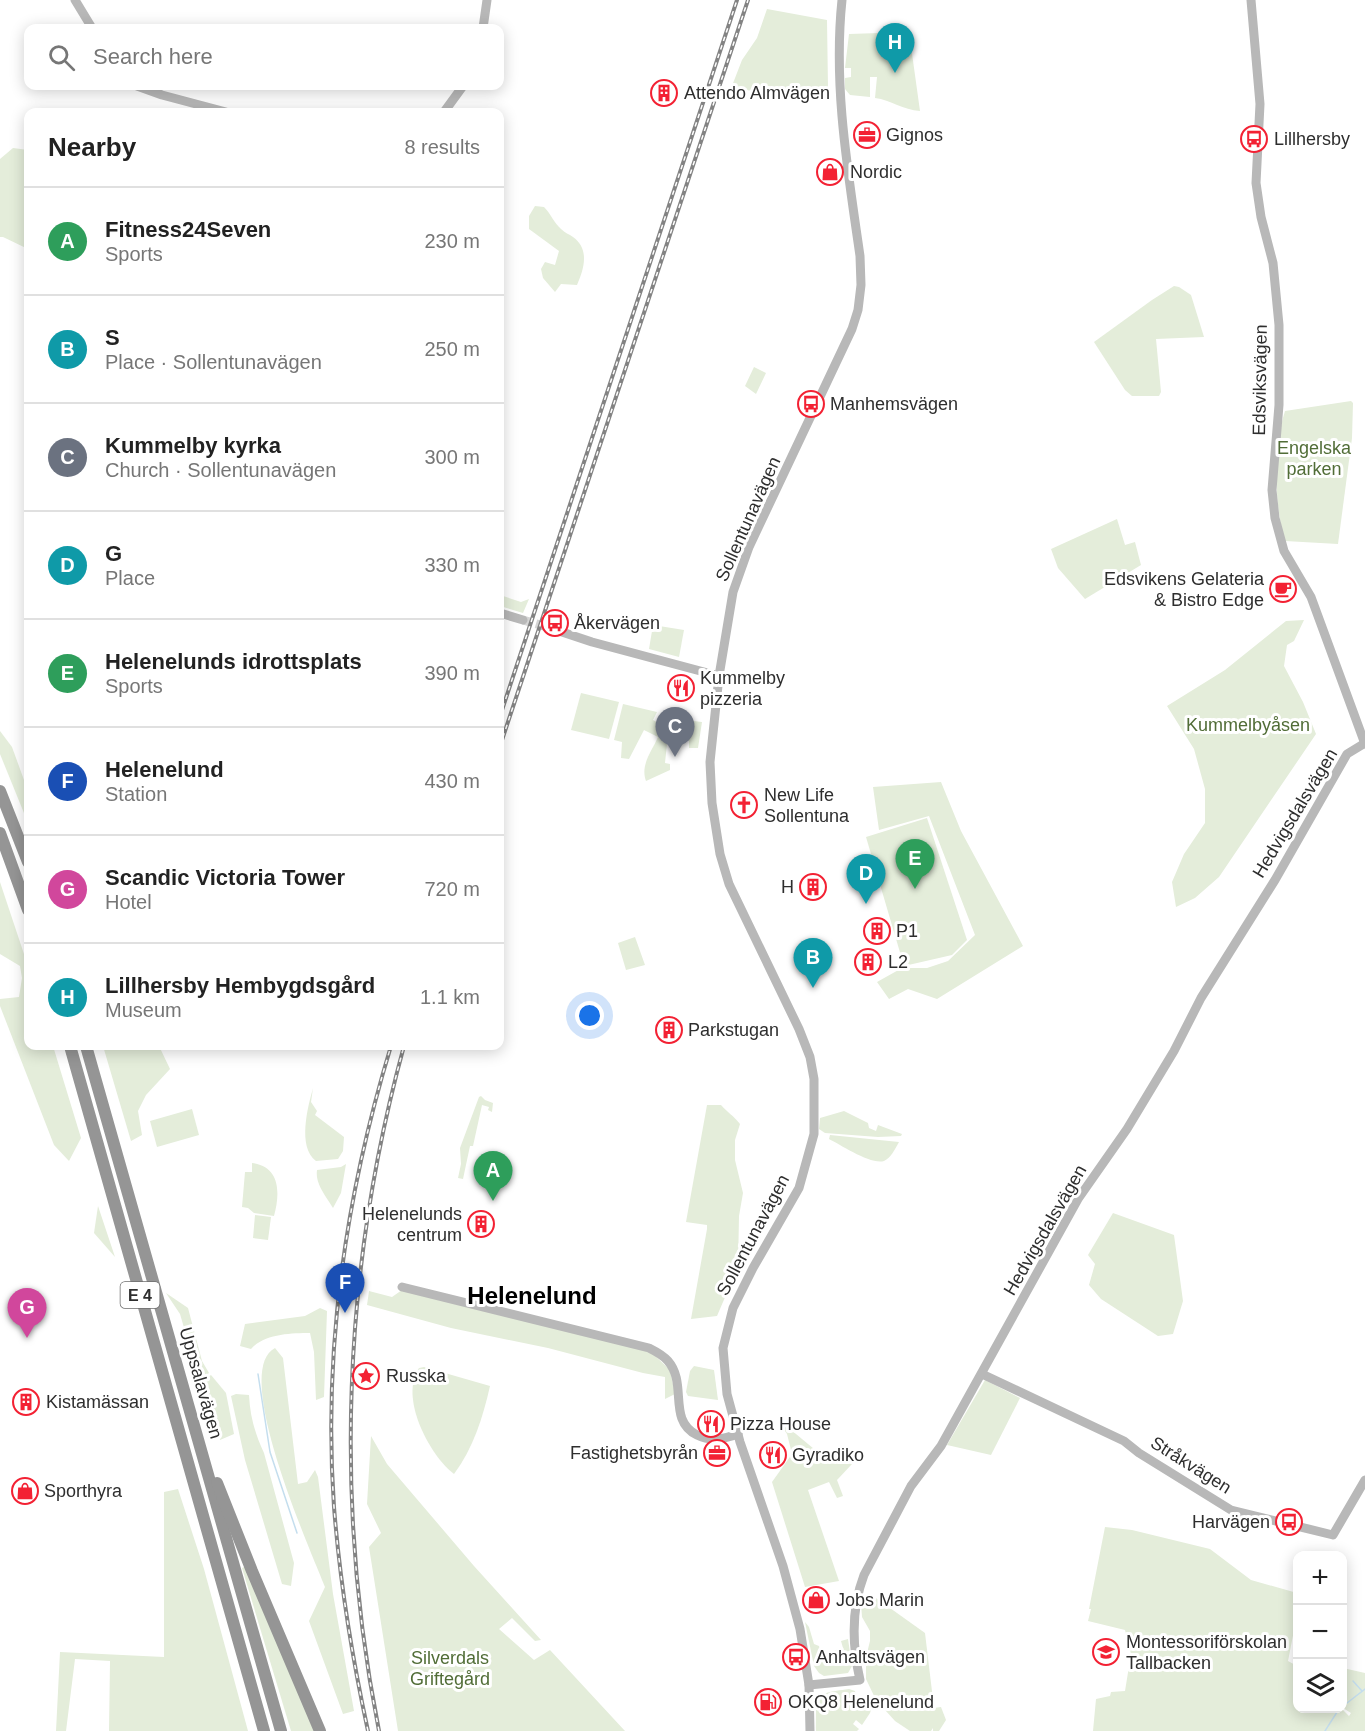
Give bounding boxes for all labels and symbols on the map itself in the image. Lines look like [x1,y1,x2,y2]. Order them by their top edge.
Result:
pin: H [876,23,914,73]
building icon: Attendo Almvägen [649,78,679,108]
place label: Attendo Almvägen [684,83,830,103]
office icon: Gignos [852,120,882,150]
bus stop icon: Lillhersby [1239,124,1269,154]
place label: Gignos [886,125,943,145]
place label: Lillhersby [1274,129,1350,149]
shop icon: Nordic [815,157,845,187]
place label: Nordic [850,162,902,182]
street label: Edsviksvägen [1249,324,1271,436]
bus stop icon: Manhemsvägen [796,389,826,419]
place label: Manhemsvägen [830,394,958,414]
park label: Engelska parken [1277,438,1352,479]
street label: Sollentunavägen [712,454,784,584]
place label: Edsvikens Gelateria & Bistro Edge [1104,569,1265,610]
cafe icon: Edsvikens Gelateria & Bistro Edge [1268,574,1298,604]
bus stop icon: Åkervägen [540,608,570,638]
place label: Åkervägen [574,613,660,633]
place label: Kummelby pizzeria [700,668,785,709]
restaurant icon: Kummelby pizzeria [666,673,696,703]
pin: C [656,708,694,757]
park label: Kummelbyåsen [1186,715,1310,735]
street label: Hedvigsdalsvägen [1249,745,1341,881]
place label: New Life Sollentuna [764,785,850,826]
church icon: New Life Sollentuna [729,790,759,820]
pin: E [896,840,934,889]
pin: D [846,854,886,904]
building icon: H [798,872,828,902]
place label: H [781,877,794,897]
building icon: P1 [862,916,892,946]
place label: P1 [896,921,918,941]
pin: B [794,938,832,988]
building icon: L2 [853,947,883,977]
place label: L2 [888,952,908,972]
your location [575,1001,604,1030]
building icon: Parkstugan [654,1015,684,1045]
place label: Parkstugan [688,1020,779,1040]
pin: A [474,1152,512,1201]
street label: Hedvigsdalsvägen [1000,1161,1090,1299]
street label: Sollentunavägen [713,1171,793,1299]
place label: Helenelunds centrum [362,1204,462,1245]
building icon: Helenelunds centrum [466,1209,496,1239]
pin: F [326,1264,364,1313]
road number: E 4 [120,1282,160,1308]
district label: Helenelund [467,1282,597,1309]
pin: G [8,1288,46,1338]
street label: Uppsalavägen [176,1325,226,1441]
place icon: Russka [351,1361,381,1391]
place label: Russka [386,1366,447,1386]
building icon: Kistamässan [11,1387,41,1417]
place label: Kistamässan [46,1392,149,1412]
restaurant icon: Pizza House [696,1409,726,1439]
place label: Pizza House [730,1414,831,1434]
street label: Stråkvägen [1147,1432,1235,1498]
office icon: Fastighetsbyrån [702,1438,732,1468]
restaurant icon: Gyradiko [758,1440,788,1470]
place label: Fastighetsbyrån [570,1443,698,1463]
place label: Gyradiko [792,1445,864,1465]
shop icon: Sporthyra [10,1476,40,1506]
place label: Sporthyra [44,1481,123,1501]
bus stop icon: Harvägen [1274,1507,1304,1537]
place label: Harvägen [1192,1512,1270,1532]
shop icon: Jobs Marin [801,1585,831,1615]
place label: Jobs Marin [836,1590,924,1610]
place label: Montessoriförskolan Tallbacken [1126,1632,1287,1673]
school or university icon: Montessoriförskolan Tallbacken [1091,1637,1121,1667]
bus stop icon: Anhaltsvägen [781,1642,811,1672]
place label: Anhaltsvägen [816,1647,925,1667]
park label: Silverdals Griftegård [410,1648,490,1689]
fuel station icon: OKQ8 Helenelund [753,1687,783,1717]
place label: OKQ8 Helenelund [788,1692,934,1712]

